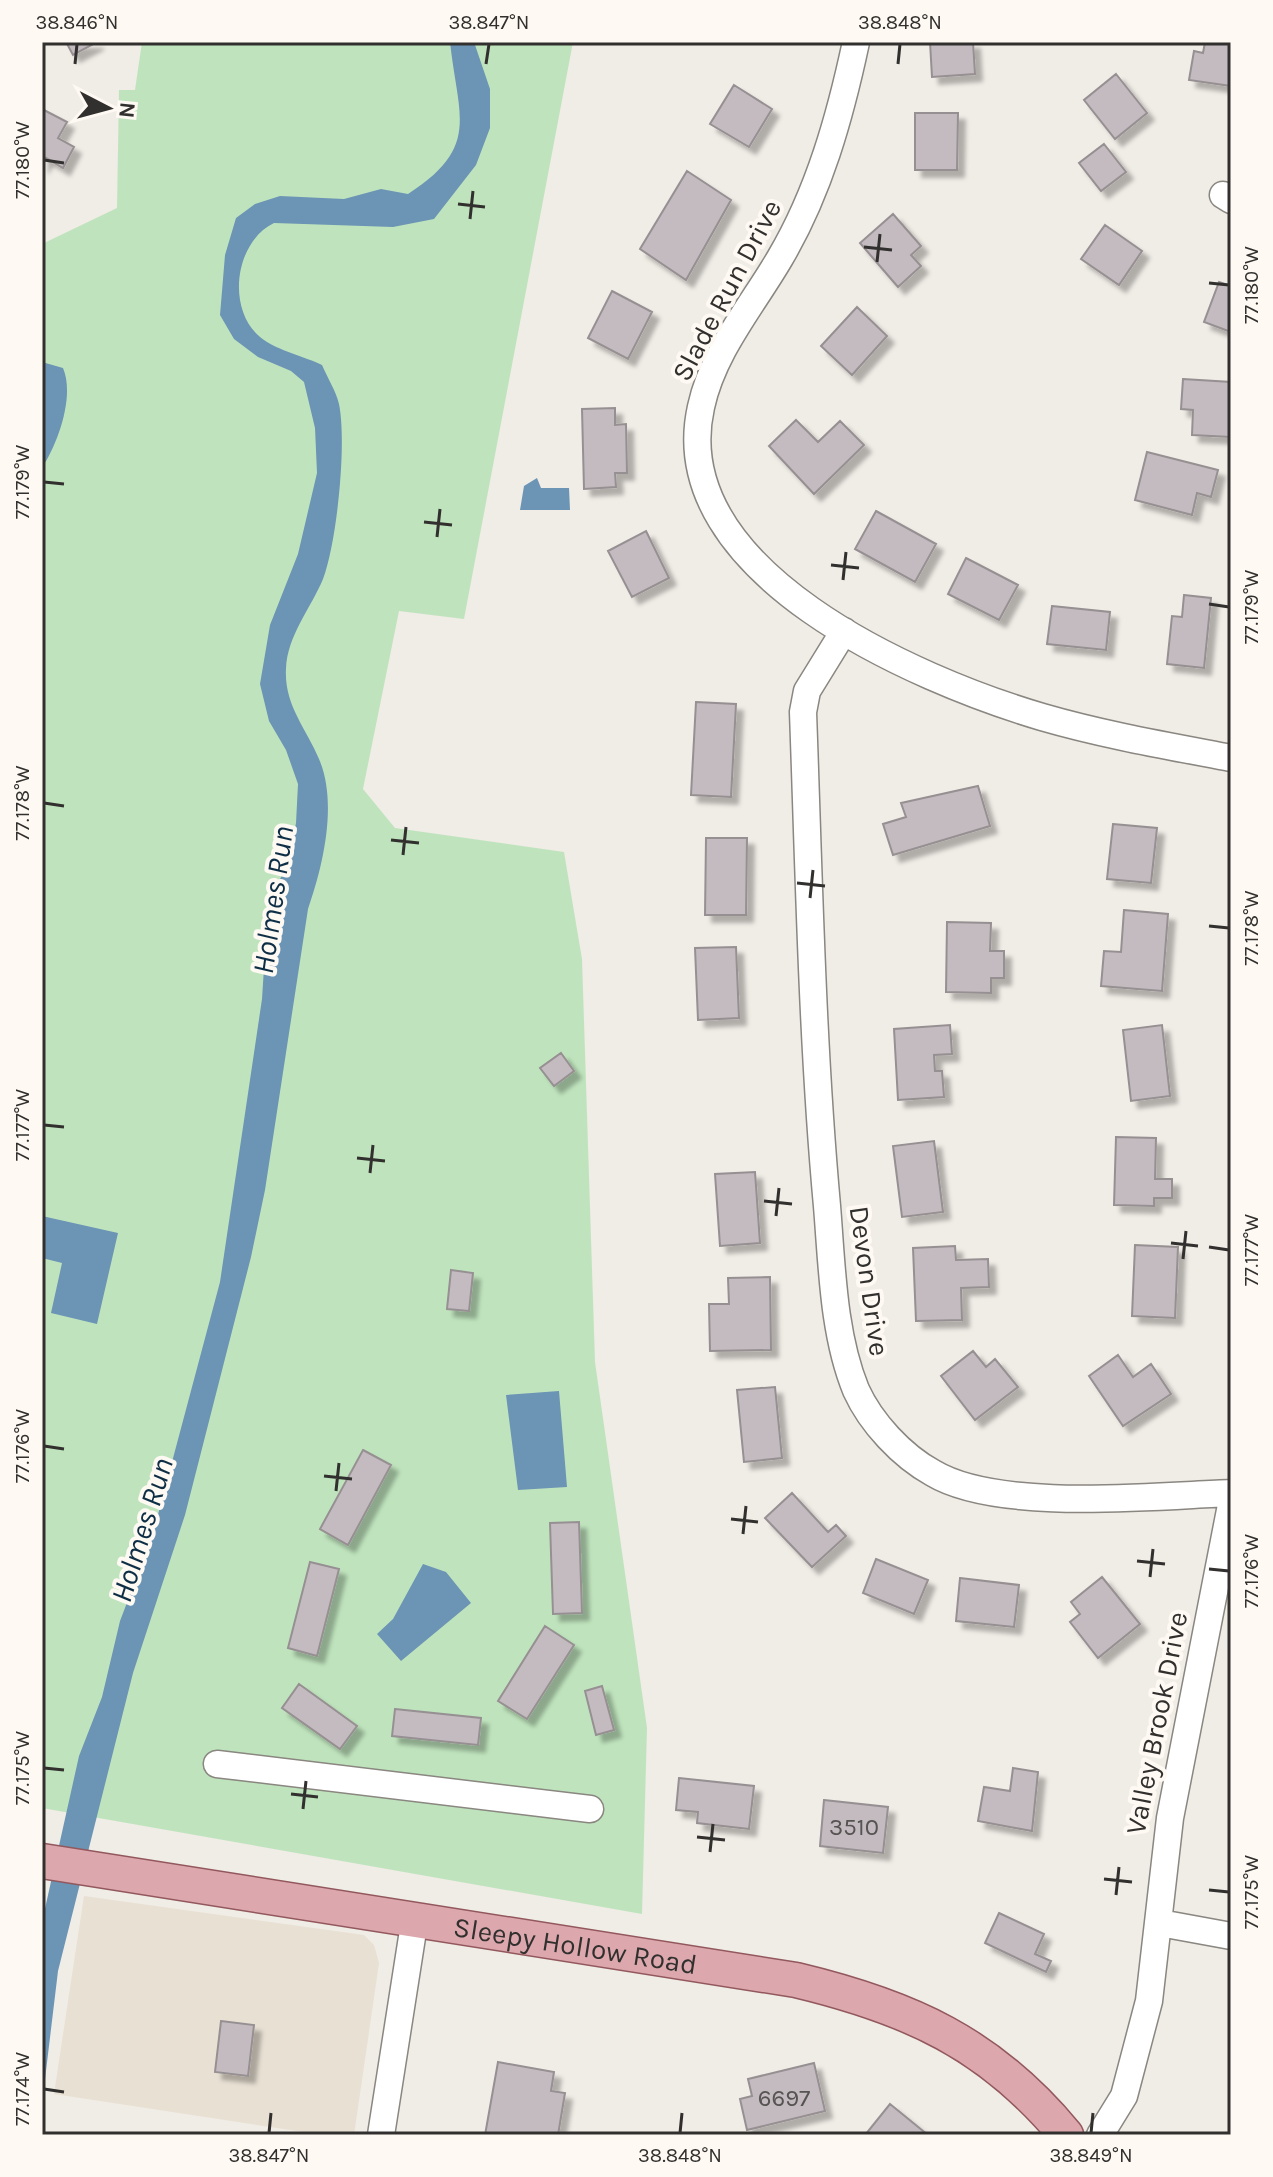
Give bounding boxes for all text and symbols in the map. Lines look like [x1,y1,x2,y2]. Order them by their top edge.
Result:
text: 38.846°N [35,11,119,34]
text: 38.847°N [448,11,530,34]
text: 38.848°N [858,11,942,34]
north arrow [68,68,148,148]
text: N [113,101,141,119]
text: 77.180°W [11,121,34,199]
street label: Slade Run Drive [665,194,788,387]
text: 77.180°W [1240,246,1263,324]
text: 77.179°W [11,445,34,519]
text: 77.179°W [1240,570,1263,644]
text: 77.178°W [11,765,34,841]
water label: Holmes Run [245,824,301,976]
text: 77.178°W [1240,890,1263,966]
text: 77.177°W [11,1089,34,1161]
street label: Devon Drive [843,1204,896,1358]
text: 77.177°W [1240,1214,1263,1286]
text: 77.176°W [11,1409,34,1483]
water label: Holmes Run [103,1453,181,1607]
text: 77.176°W [1240,1534,1263,1608]
street label: Valley Brook Drive [1119,1609,1194,1837]
text: 77.175°W [11,1731,34,1805]
house number: 3510 [829,1813,879,1841]
text: 77.175°W [1240,1855,1263,1929]
street label: Sleepy Hollow Road [451,1910,699,1981]
text: 77.174°W [11,2052,34,2126]
house number: 6697 [758,2084,810,2112]
text: 38.847°N [228,2144,310,2167]
text: 38.848°N [638,2144,722,2167]
text: 38.849°N [1049,2144,1133,2167]

